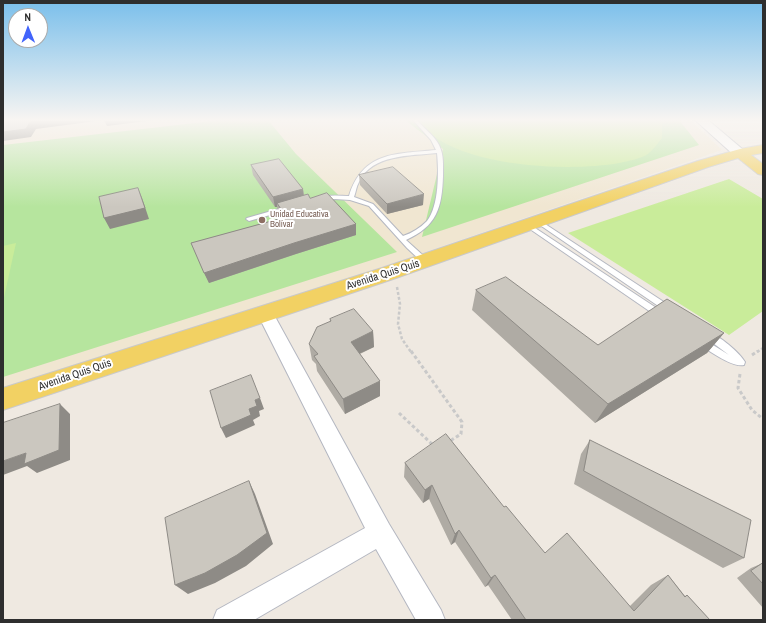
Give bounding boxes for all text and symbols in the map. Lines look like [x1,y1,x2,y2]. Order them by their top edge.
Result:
north arrow [8,8,48,48]
text: N [24,10,31,24]
place label: Unidad Educativa Bolívar [270,210,329,231]
marker: Unidad Educativa Bolívar [257,215,267,225]
street label: Avenida Quis Quis [345,257,421,293]
street label: Avenida Quis Quis [37,356,113,394]

